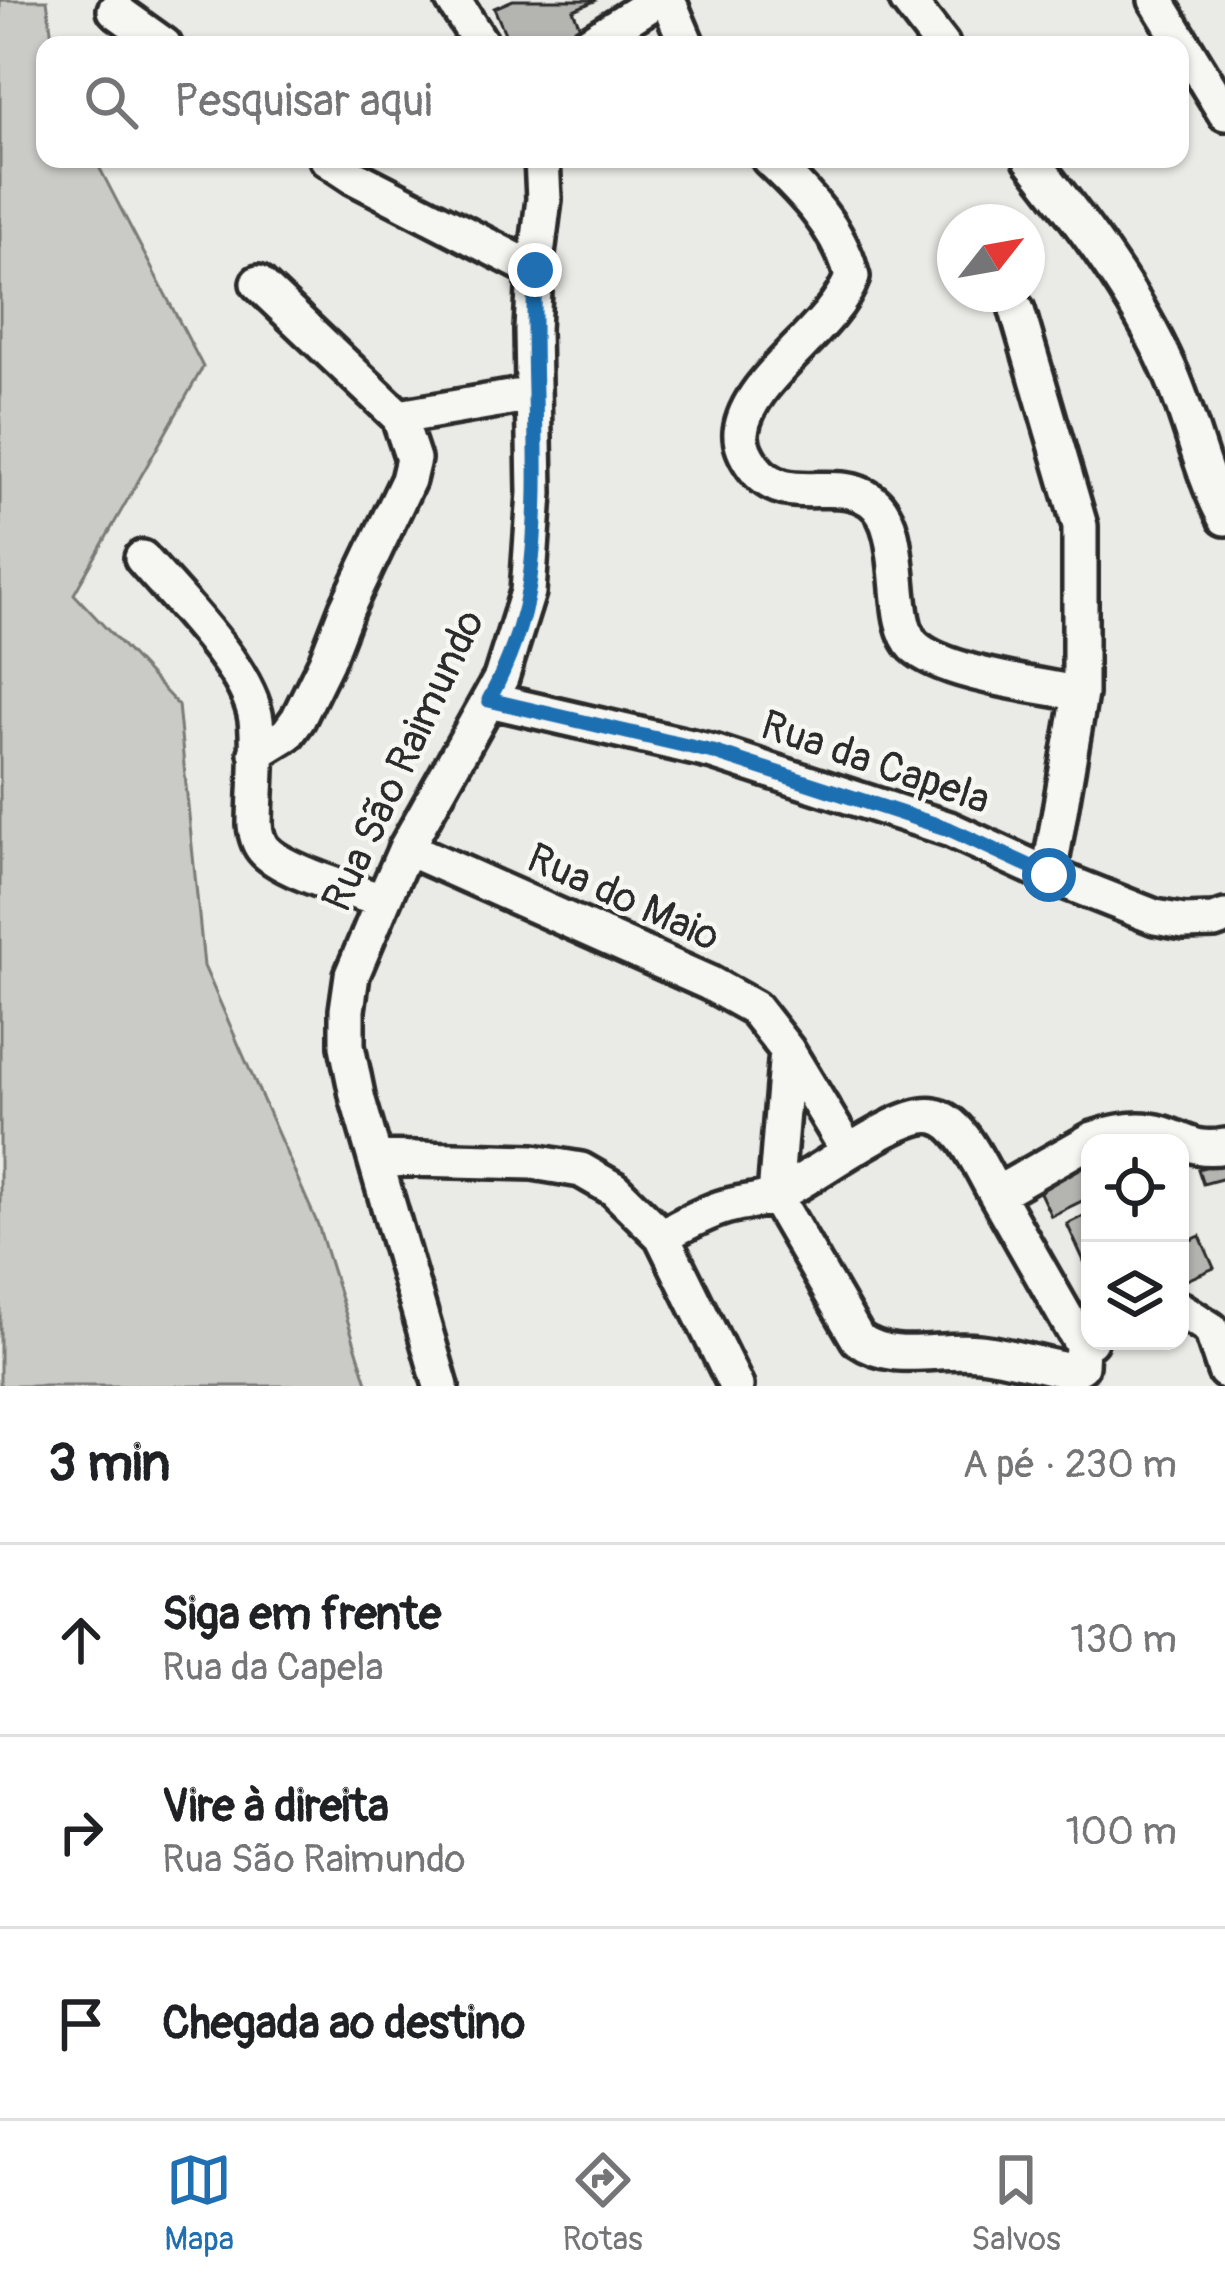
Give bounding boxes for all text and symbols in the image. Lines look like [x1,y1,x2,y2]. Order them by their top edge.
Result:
search box [36,36,1189,168]
icon: search [78,69,144,135]
text: Pesquisar aqui [174,74,432,130]
north arrow [937,204,1045,312]
route end [508,243,562,297]
street label: Rua São Raimundo [311,602,496,920]
street label: Rua da Capela [754,699,997,826]
street label: Rua do Maio [519,832,728,963]
route start [1022,848,1076,902]
map controls [1081,1134,1189,1350]
button: locate [1081,1134,1189,1242]
button: layers [1081,1242,1189,1350]
text: 3 min [48,1432,170,1496]
text: A pé · 230 m [962,1440,1177,1489]
text: Siga em frente [162,1587,441,1643]
icon: ahead [48,1607,114,1673]
text: 130 m [1070,1615,1177,1664]
text: Rua da Capela [162,1643,384,1692]
text: Vire à direita [162,1779,389,1835]
icon: right [48,1799,114,1865]
text: 100 m [1065,1807,1177,1856]
text: Rua São Raimundo [162,1835,465,1884]
icon: arrive [48,1991,114,2057]
text: Chegada ao destino [162,1996,525,2052]
tab: Mapa [164,2147,234,2260]
tab: Rotas [563,2147,643,2260]
tab: Salvos [971,2147,1061,2260]

